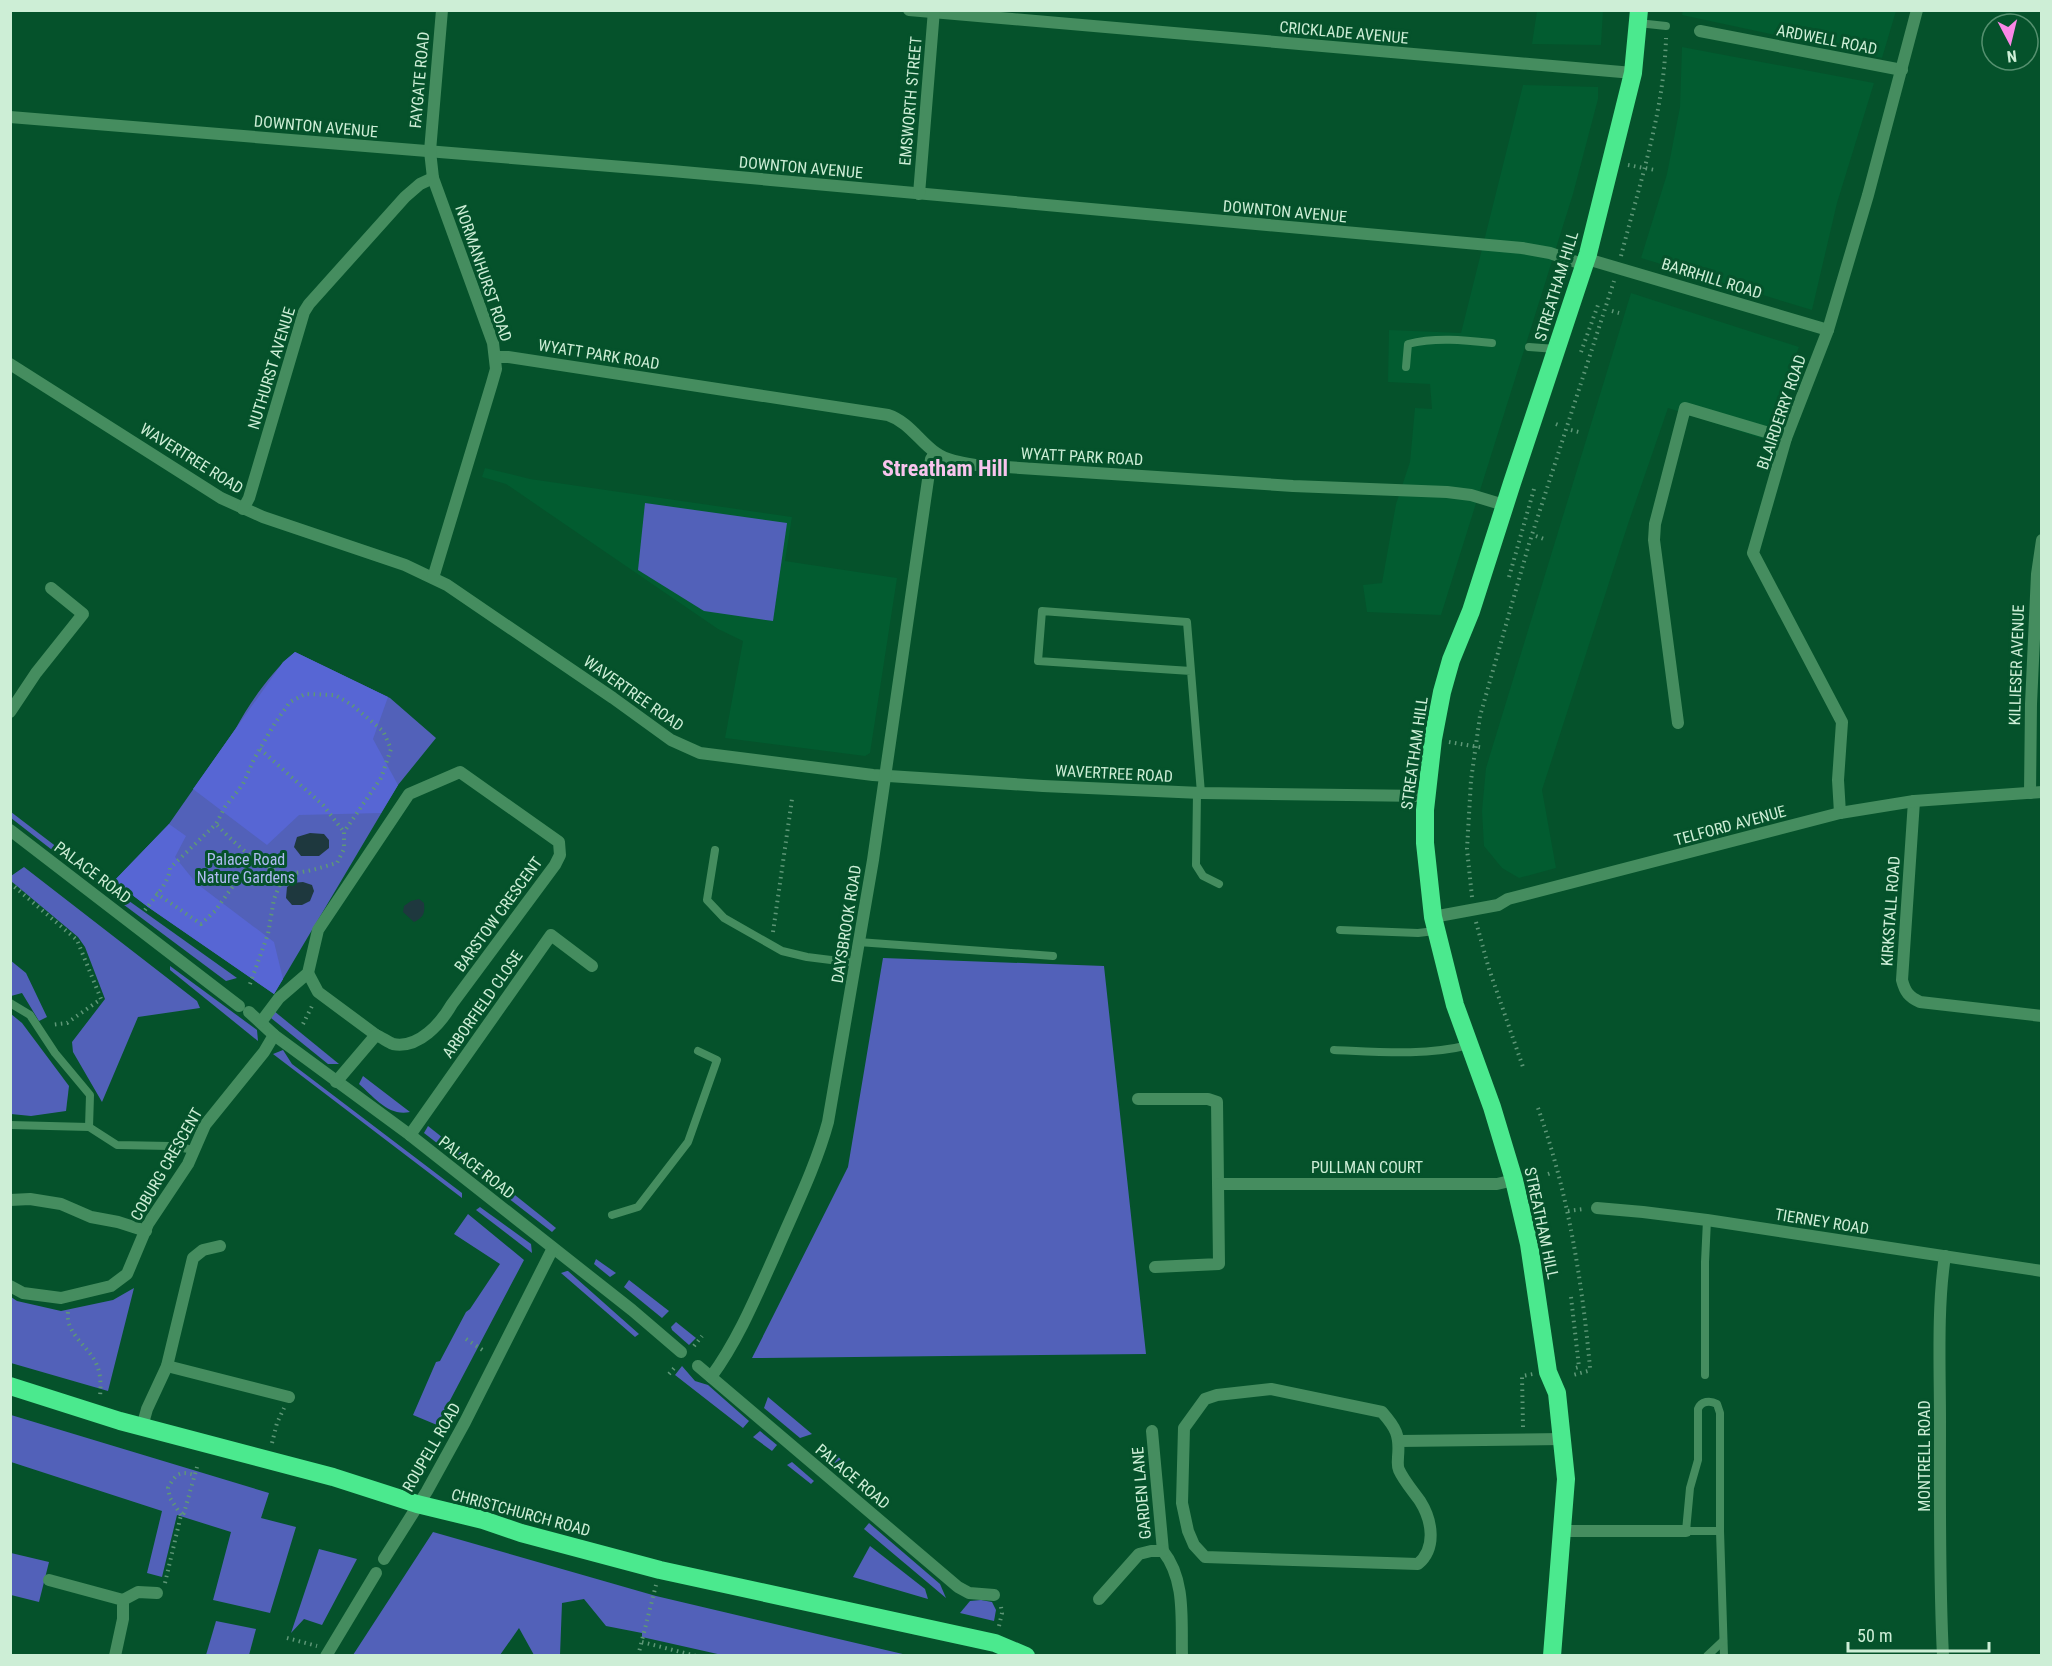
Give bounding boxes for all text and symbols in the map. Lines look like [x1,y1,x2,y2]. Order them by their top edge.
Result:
north arrow [1980,12,2040,72]
street label: CRICKLADE AVENUE [1279,17,1409,48]
street label: ARDWELL ROAD [1775,20,1879,59]
street label: FAYGATE ROAD [406,31,433,129]
street label: EMSWORTH STREET [895,36,926,166]
text: N [2006,46,2018,66]
street label: DOWNTON AVENUE [253,112,379,141]
street label: DOWNTON AVENUE [738,153,864,182]
street label: DOWNTON AVENUE [1222,197,1348,226]
street label: NORMANHURST ROAD [451,202,516,344]
street label: STREATHAM HILL [1531,229,1582,343]
street label: BARRHILL ROAD [1659,254,1764,303]
street label: NUTHURST AVENUE [244,305,299,432]
street label: WYATT PARK ROAD [537,336,661,373]
street label: BLAIRDERRY ROAD [1753,352,1810,472]
street label: WAVERTREE ROAD [137,419,247,498]
street label: WYATT PARK ROAD [1020,444,1144,469]
district label: Streatham Hill [882,456,1008,481]
street label: KILLIESER AVENUE [2005,604,2028,726]
street label: WAVERTREE ROAD [580,652,687,735]
street label: STREATHAM HILL [1397,695,1432,811]
street label: WAVERTREE ROAD [1055,761,1173,786]
street label: TELFORD AVENUE [1672,801,1788,850]
street label: PALACE ROAD [51,837,135,907]
park label: Palace Road Nature Gardens [197,850,295,887]
street label: BARSTOW CRESCENT [450,853,546,975]
street label: KIRKSTALL ROAD [1877,855,1904,967]
street label: DAYSBROOK ROAD [828,864,865,984]
street label: ARBORFIELD CLOSE [438,947,527,1062]
street label: COBURG CRESCENT [126,1105,206,1224]
street label: PALACE ROAD [435,1132,518,1203]
street label: PULLMAN COURT [1311,1158,1423,1177]
street label: STREATHAM HILL [1520,1165,1563,1281]
street label: TIERNEY ROAD [1774,1205,1870,1238]
street label: ROUPELL ROAD [398,1400,464,1495]
street label: MONTRELL ROAD [1915,1400,1934,1512]
street label: PALACE ROAD [812,1440,894,1513]
street label: GARDEN LANE [1128,1446,1155,1540]
street label: CHRISTCHURCH ROAD [449,1485,593,1540]
scale bar [1848,1615,1989,1653]
text: 50 m [1857,1625,1892,1646]

